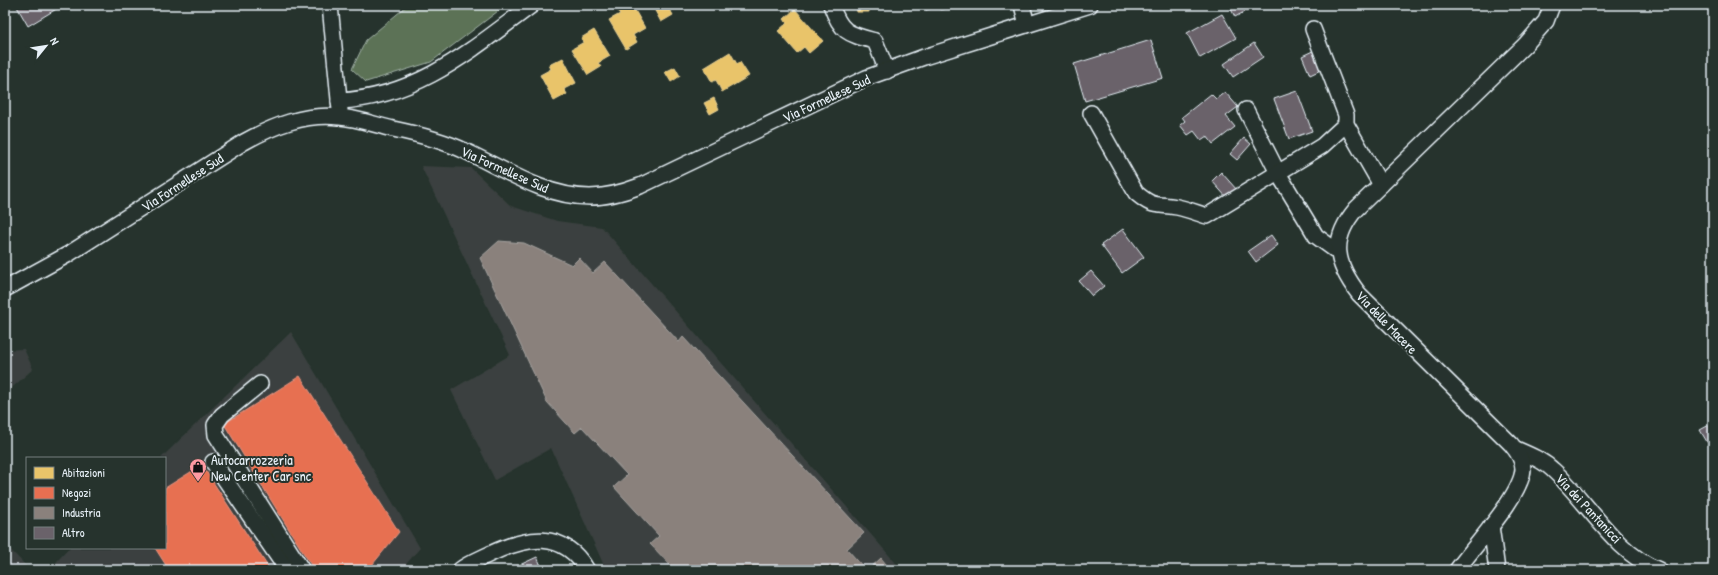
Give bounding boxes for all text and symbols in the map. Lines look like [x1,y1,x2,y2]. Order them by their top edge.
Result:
north arrow [26,26,66,66]
text: N [47,35,62,47]
street label: Via Formellese Sud [779,69,873,127]
street label: Via Formellese Sud [458,141,552,197]
street label: Via Formellese Sud [137,148,227,216]
street label: Via delle Macere [1352,286,1422,358]
place label: Autocarrozzeria New Center Car snc [211,450,312,485]
legend [26,457,166,549]
shop icon: Autocarrozzeria New Center Car snc [188,457,208,482]
text: Abitazioni [62,464,105,481]
street label: Via dei Pantanicci [1552,469,1626,547]
text: Negozi [62,484,91,501]
text: Industria [62,504,101,521]
text: Altro [62,524,85,541]

